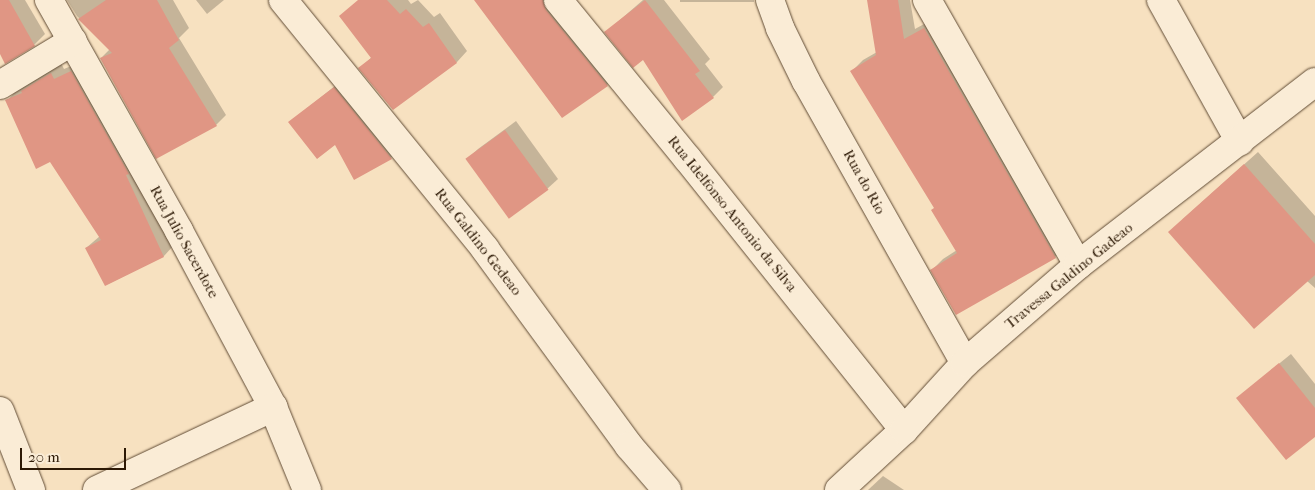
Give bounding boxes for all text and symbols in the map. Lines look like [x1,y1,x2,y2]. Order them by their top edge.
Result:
street label: Rua Idelfonso Antonio da Silva [663,132,801,296]
street label: Rua do Rio [839,147,889,217]
street label: Rua Julio Sacerdote [146,183,222,301]
street label: Rua Galdino Gedeao [431,185,525,299]
street label: Travessa Galdino Gadeao [1001,219,1137,333]
scale bar [22,438,129,470]
text: 20 m [28,448,60,466]

